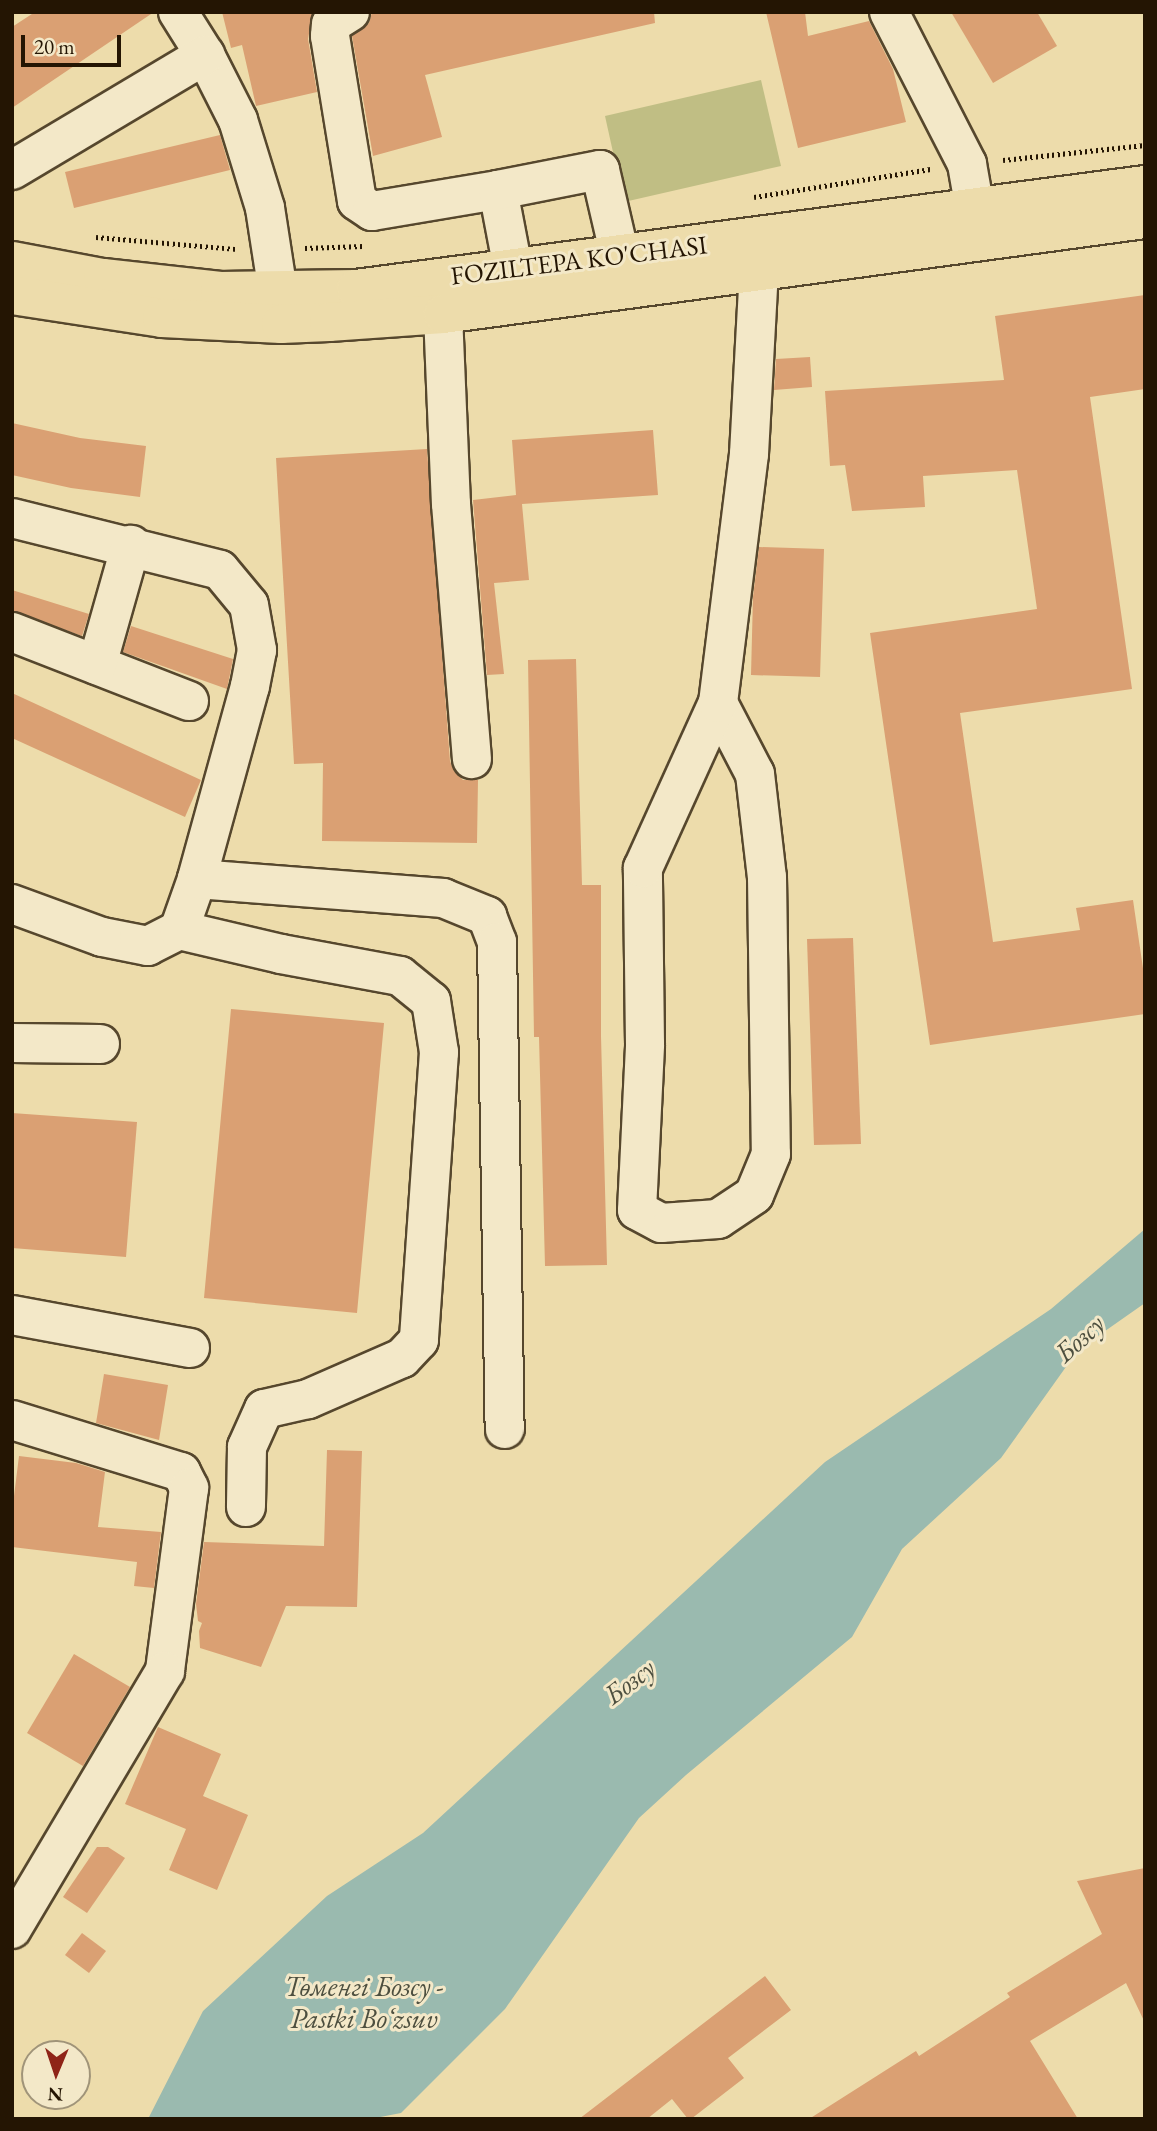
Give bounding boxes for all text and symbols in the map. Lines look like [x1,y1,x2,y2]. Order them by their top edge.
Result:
scale bar [24,21,124,65]
text: 20 m [34,33,75,60]
street label: FOZILTEPA KO'CHASI [449,230,709,292]
water label: Бозсу [1047,1307,1111,1369]
water label: Бозсу [597,1651,661,1711]
water label: Төменгі Бозсу - Pastki Boʻzsuv [284,1969,444,2035]
north arrow [21,2040,91,2110]
text: N [47,2082,63,2107]

